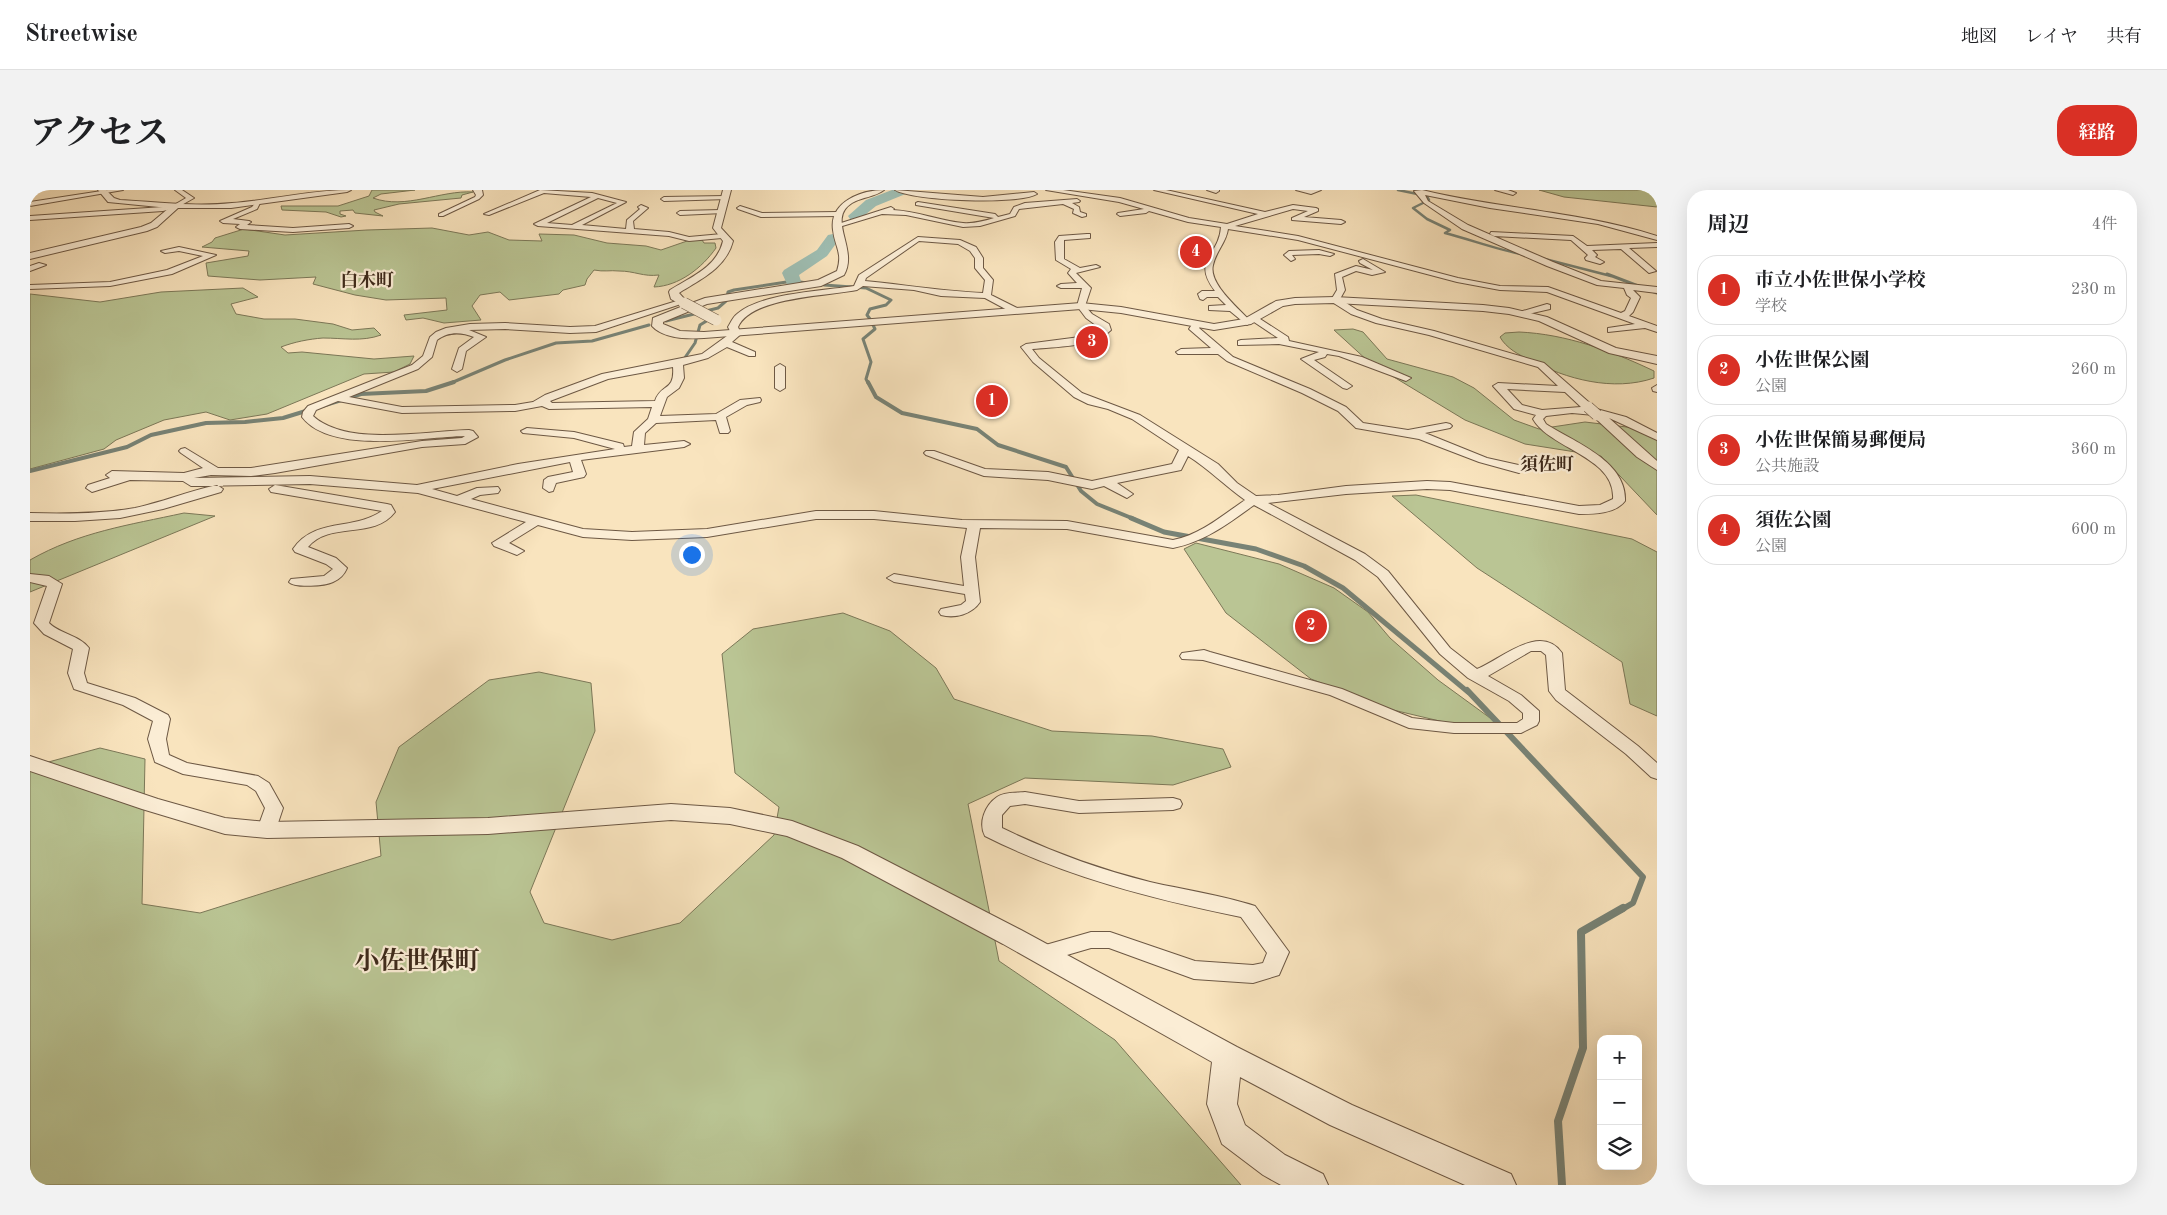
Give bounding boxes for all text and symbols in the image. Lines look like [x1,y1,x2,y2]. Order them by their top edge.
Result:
text: Streetwise [25,23,138,47]
text: 地図 [1961,28,1997,46]
text: レイヤ [2025,28,2078,46]
text: 共有 [2106,28,2142,46]
button: 経路 [2057,105,2137,156]
text: アクセス [30,117,169,152]
text: 周辺 [1707,215,1749,236]
text: 4件 [2092,217,2117,233]
pin: 4 [1180,233,1212,271]
district label: 白木町 [340,270,394,290]
text: 市立小佐世保小学校 [1755,272,1926,291]
text: 1 [1719,282,1729,298]
text: 230 m [2071,282,2116,298]
text: 学校 [1755,299,1787,315]
pin: 3 [1076,323,1108,361]
text: 小佐世保公園 [1755,352,1869,371]
text: 2 [1719,362,1729,378]
text: 260 m [2071,362,2116,378]
text: 公園 [1755,379,1787,395]
pin: 1 [976,382,1008,420]
text: 小佐世保簡易郵便局 [1755,432,1926,451]
text: 3 [1719,442,1729,458]
text: 360 m [2071,442,2116,458]
district label: 須佐町 [1520,454,1574,474]
text: 公共施設 [1755,459,1819,475]
text: 須佐公園 [1755,512,1831,531]
text: 4 [1719,522,1729,538]
text: 600 m [2071,522,2116,538]
text: 公園 [1755,539,1787,555]
your location [679,542,705,568]
pin: 2 [1295,607,1327,645]
district label: 小佐世保町 [354,947,480,975]
map controls [1597,1035,1642,1170]
button: + [1597,1035,1642,1080]
button: − [1597,1080,1642,1125]
button: layers [1597,1125,1642,1170]

